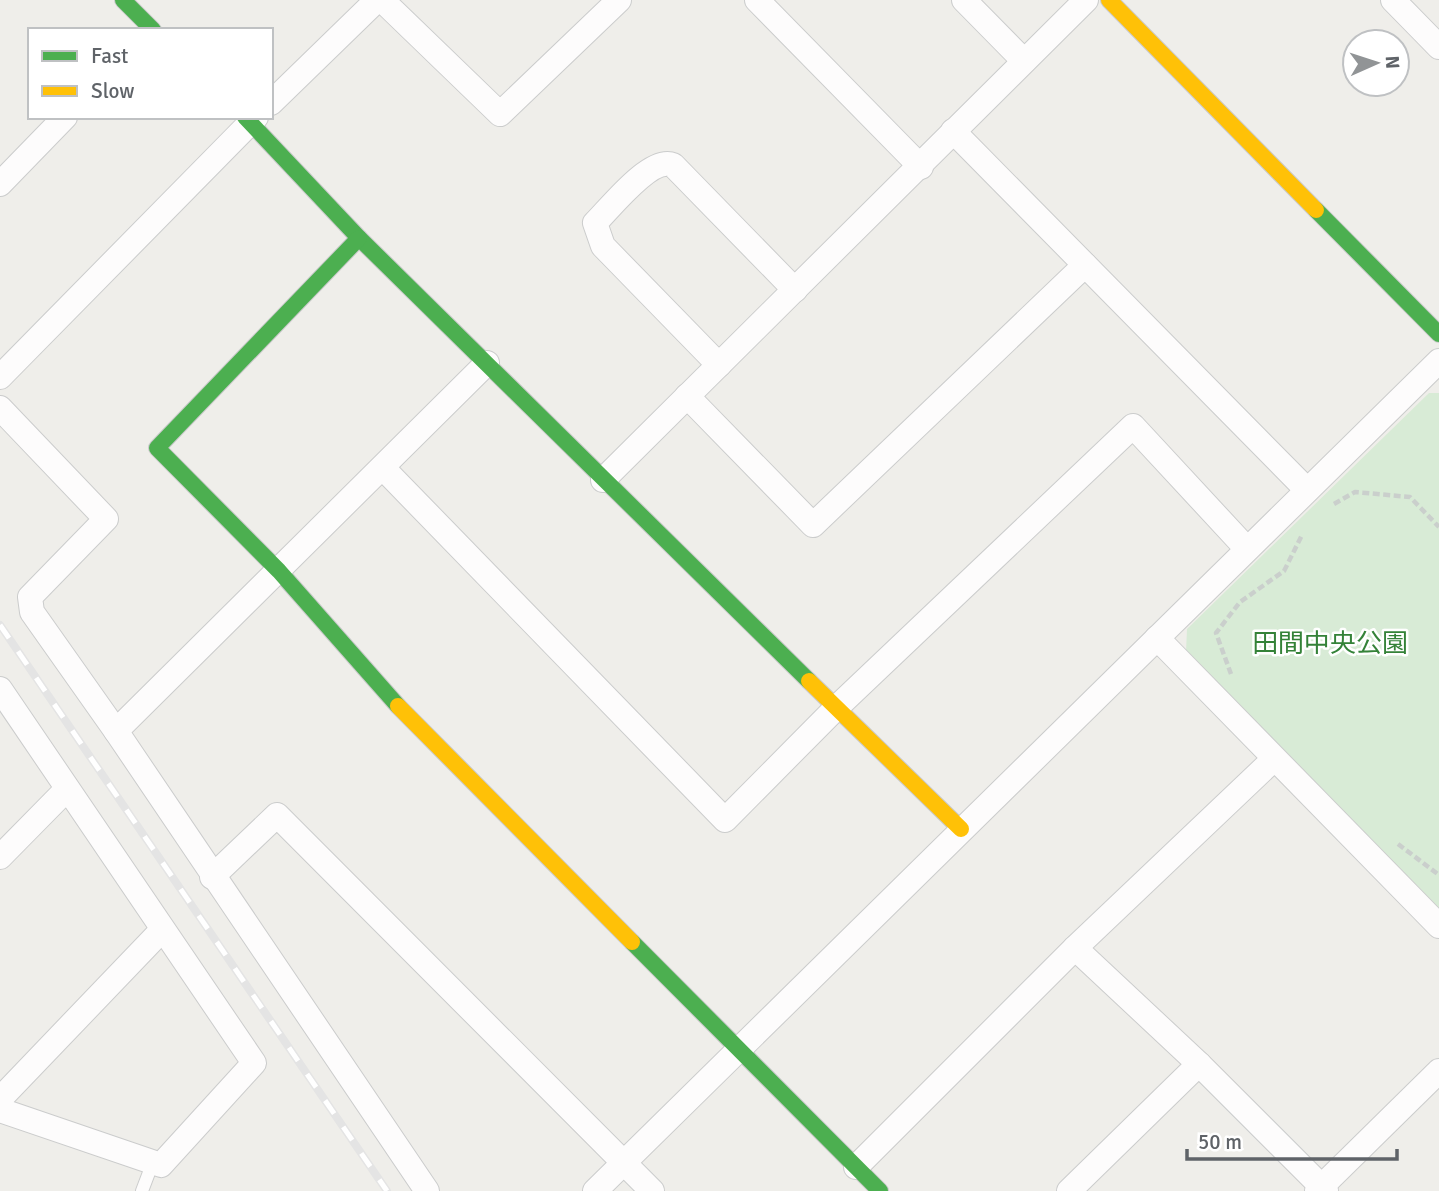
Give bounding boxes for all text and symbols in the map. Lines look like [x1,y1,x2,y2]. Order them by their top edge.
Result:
legend [28,28,273,119]
north arrow [1341,28,1411,98]
text: Fast [91,43,128,69]
text: N [1380,55,1404,69]
text: Slow [91,78,135,104]
park label: 田間中央公園 [1252,628,1408,660]
scale bar [1187,1118,1397,1162]
text: 50 m [1198,1129,1242,1155]

